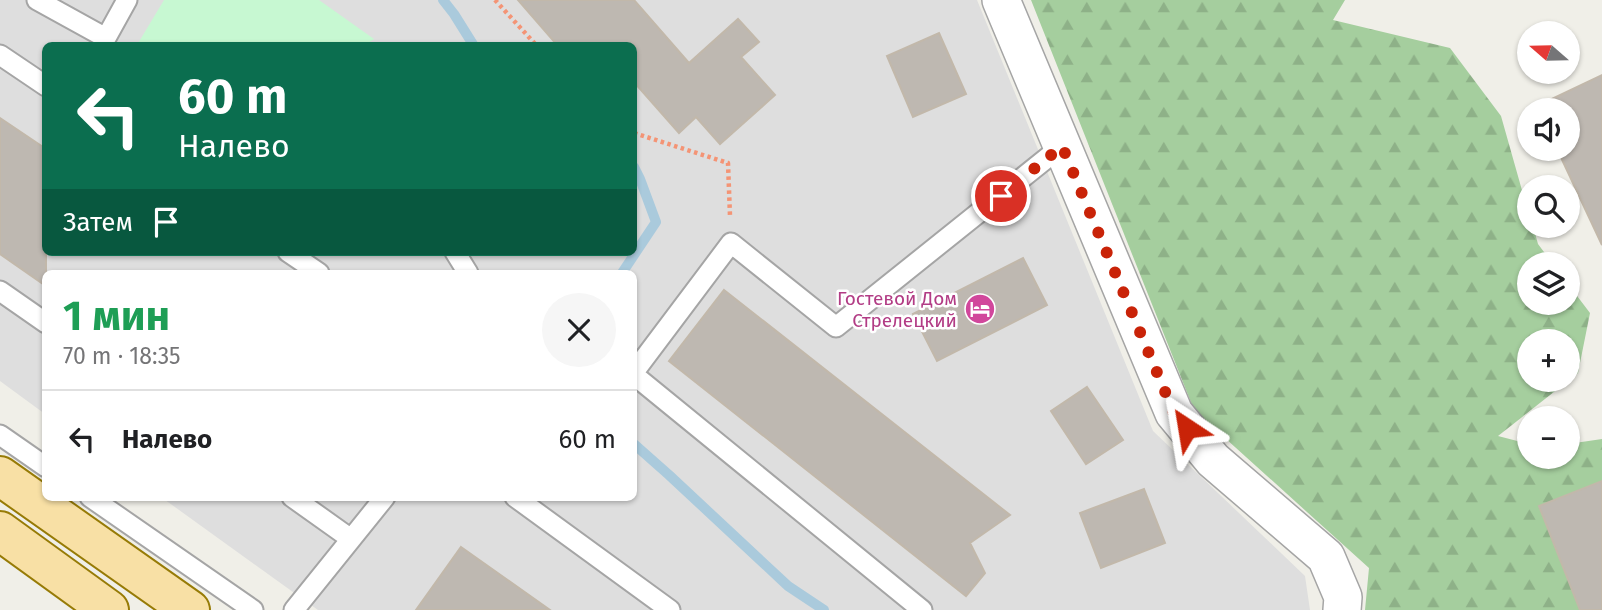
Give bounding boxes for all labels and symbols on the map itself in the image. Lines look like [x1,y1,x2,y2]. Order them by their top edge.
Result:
north arrow [1517,21,1580,84]
pin [971,166,1031,226]
place label: Гостевой Дом Стрелецкий [837,287,957,332]
hotel icon: Гостевой Дом Стрелецкий [963,292,997,326]
position arrow [1150,391,1224,465]

